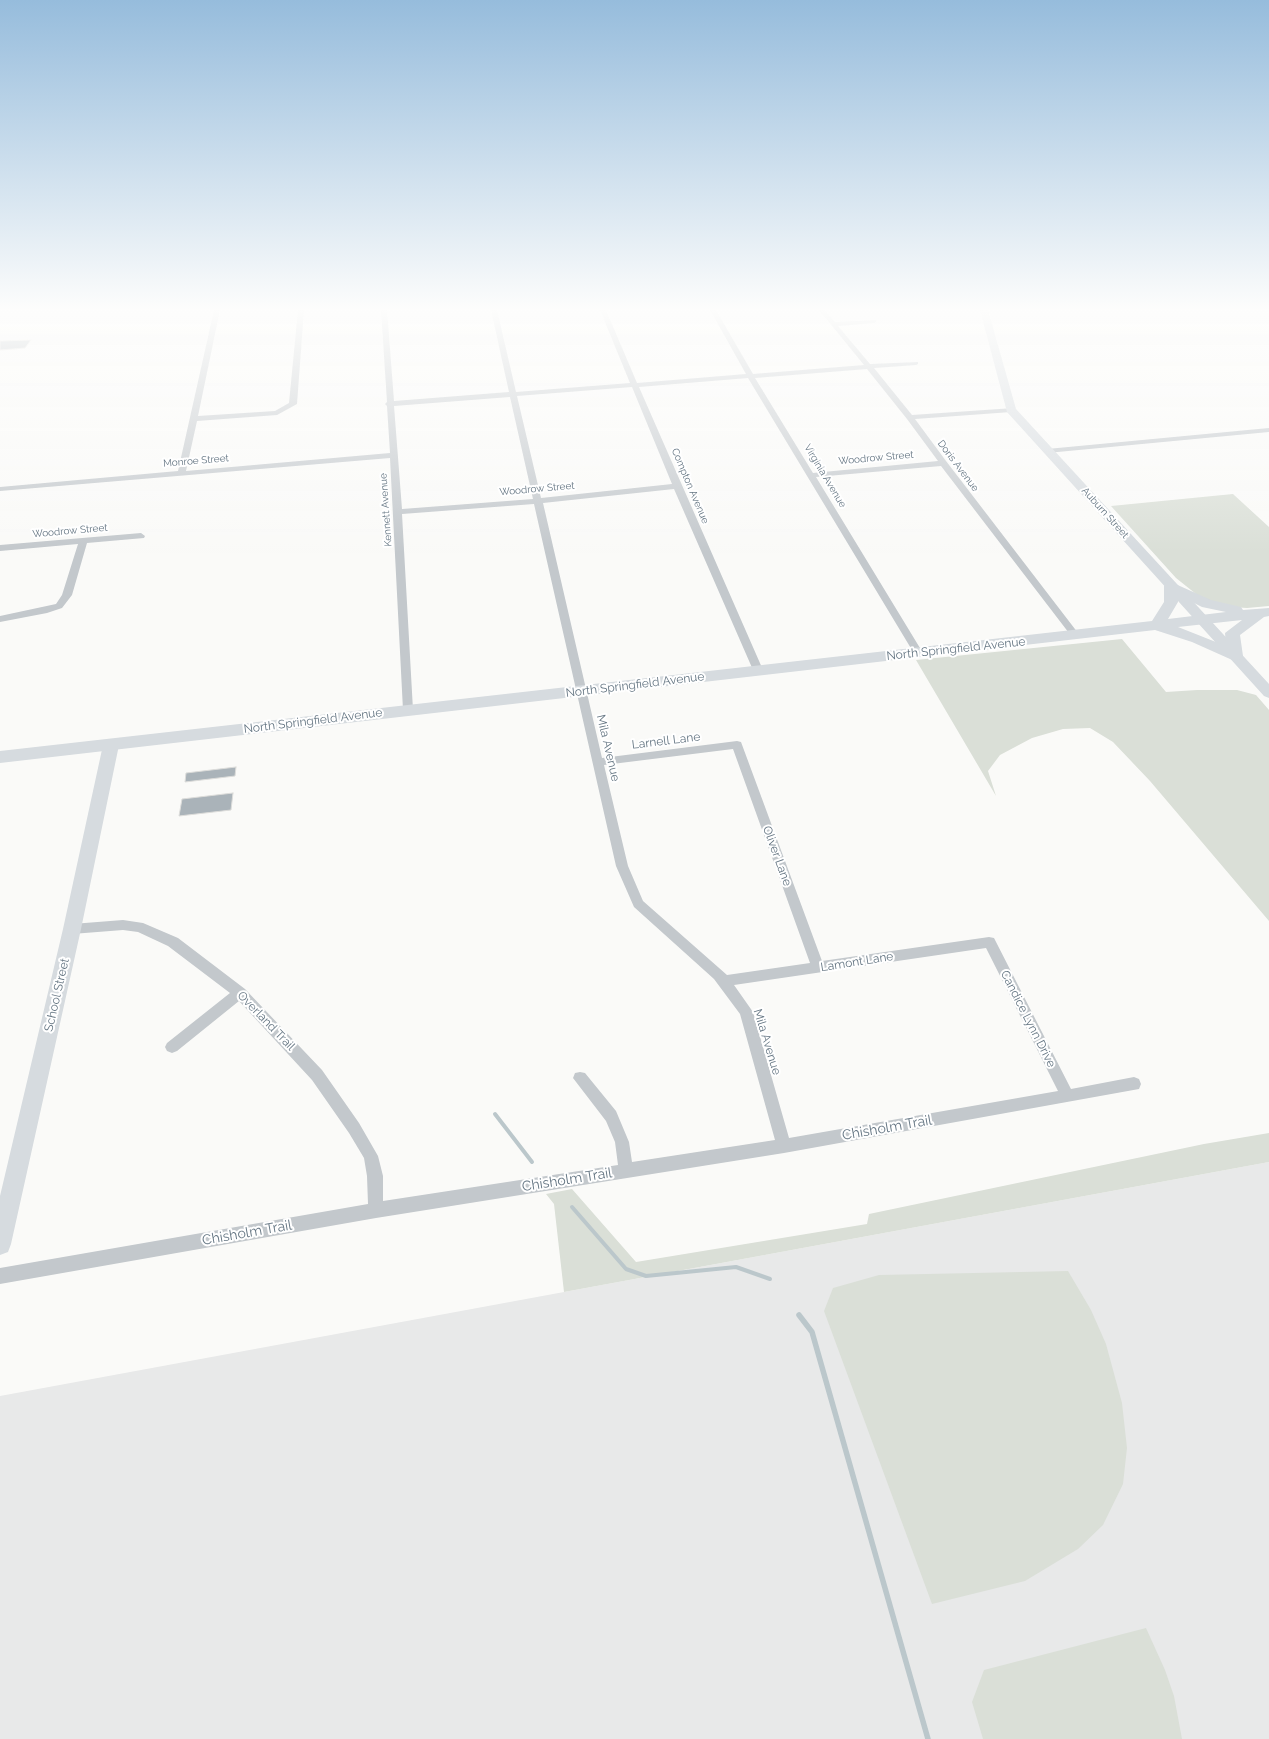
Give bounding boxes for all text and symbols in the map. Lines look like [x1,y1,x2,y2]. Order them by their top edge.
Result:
street label: Doris Avenue [935,438,981,494]
street label: Virginia Avenue [801,442,849,510]
street label: Compton Avenue [669,446,711,526]
street label: Woodrow Street [838,449,914,467]
street label: Monroe Street [163,452,229,470]
street label: Kennett Avenue [377,473,395,547]
street label: Woodrow Street [499,480,575,498]
street label: Auburn Street [1079,485,1131,541]
street label: Woodrow Street [32,522,108,540]
street label: North Springfield Avenue [886,635,1026,663]
street label: North Springfield Avenue [565,669,705,701]
street label: North Springfield Avenue [243,705,383,737]
street label: Mila Avenue [593,713,623,783]
street label: Larnell Lane [631,730,701,752]
street label: Oliver Lane [759,824,795,888]
street label: Lamont Lane [820,949,894,975]
street label: School Street [42,957,72,1033]
street label: Candice Lynn Drive [997,968,1059,1070]
street label: Overland Trail [234,988,298,1054]
street label: Mila Avenue [750,1007,784,1077]
street label: Chisholm Trail [841,1112,933,1144]
street label: Chisholm Trail [521,1165,613,1195]
street label: Chisholm Trail [201,1217,293,1249]

